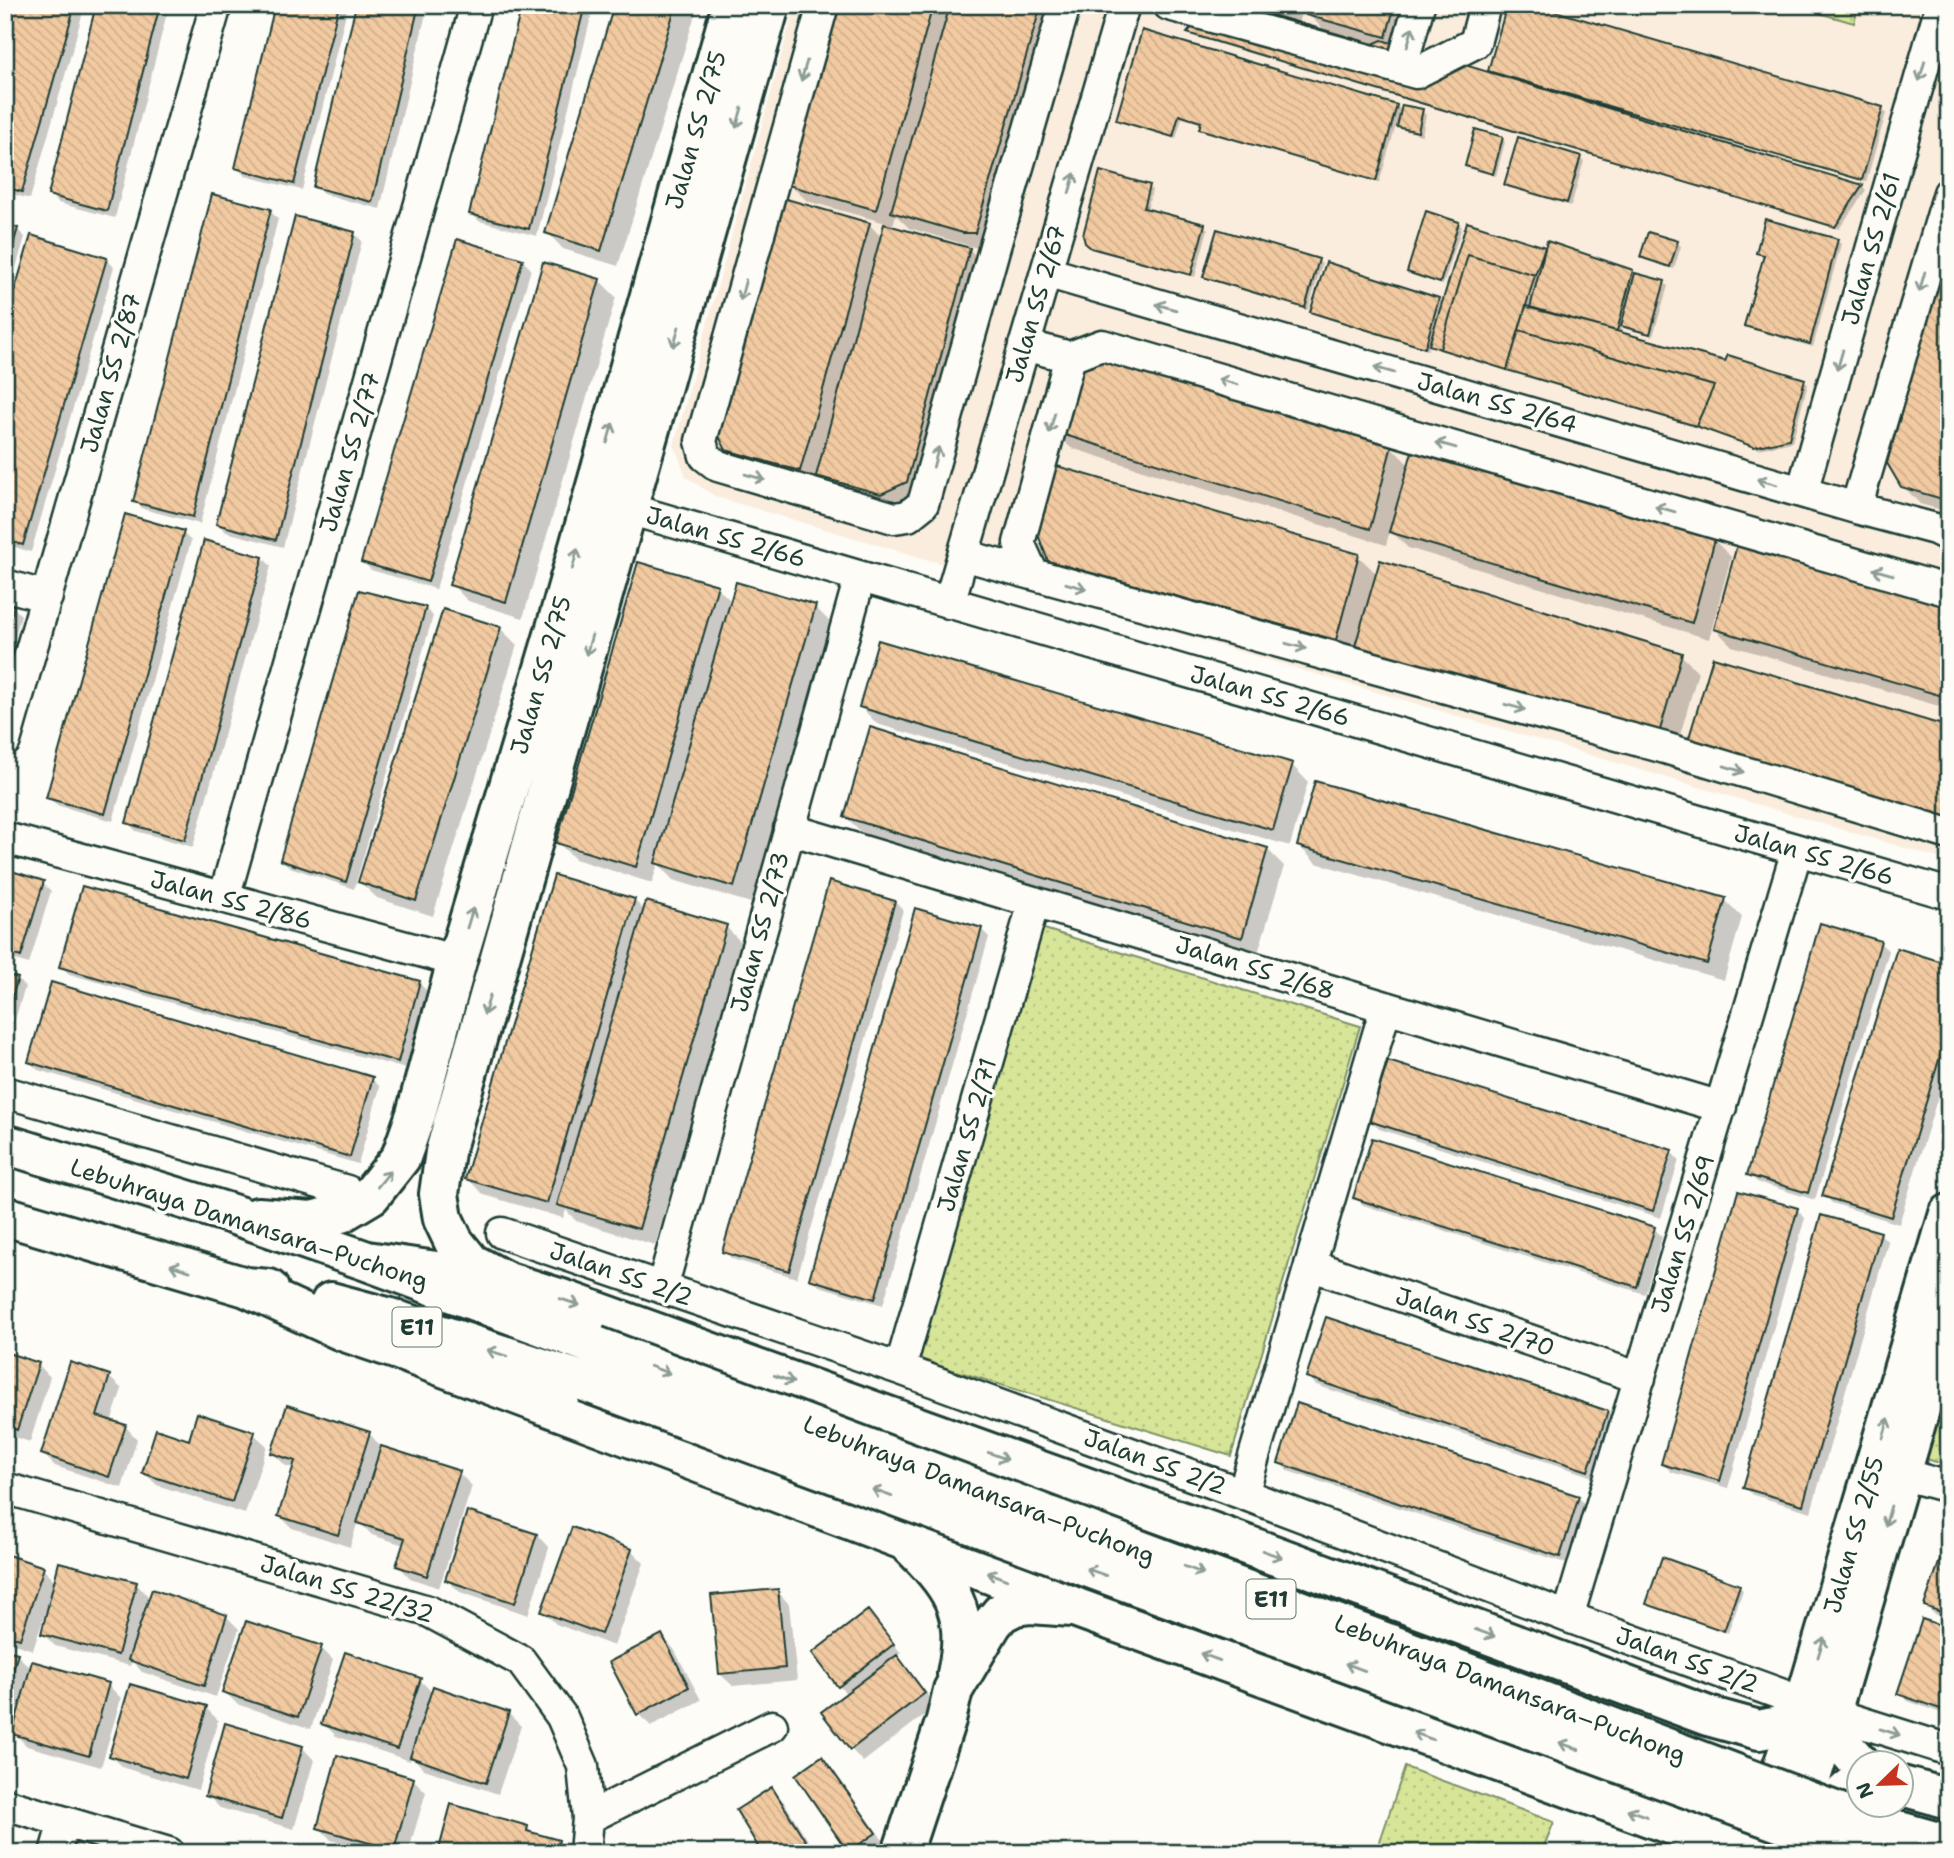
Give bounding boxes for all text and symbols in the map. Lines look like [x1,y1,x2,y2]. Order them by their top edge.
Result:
one-way arrow [1405,26,1418,48]
street label: Jalan SS 2/75 [658,47,734,213]
one-way arrow [797,59,810,82]
one-way arrow [1915,59,1928,82]
one-way arrow [731,107,744,129]
street label: Jalan SS 2/61 [1834,169,1908,329]
one-way arrow [1066,172,1079,194]
street label: Jalan SS 2/67 [998,221,1074,387]
one-way arrow [1915,271,1928,293]
one-way arrow [735,279,748,301]
street label: Jalan SS 2/87 [73,289,149,457]
one-way arrow [1155,299,1177,312]
one-way arrow [669,326,682,348]
one-way arrow [1832,349,1845,371]
one-way arrow [1373,363,1395,376]
street label: Jalan SS 2/64 [1413,365,1581,441]
street label: Jalan SS 2/77 [312,368,388,536]
one-way arrow [1217,374,1239,387]
one-way arrow [1044,412,1057,434]
one-way arrow [604,422,617,444]
one-way arrow [1436,438,1458,451]
one-way arrow [931,446,944,468]
one-way arrow [744,471,766,484]
one-way arrow [1756,474,1778,487]
street label: Jalan SS 2/66 [642,499,810,575]
one-way arrow [1654,501,1676,514]
one-way arrow [569,548,582,571]
one-way arrow [1872,565,1894,578]
one-way arrow [1064,580,1087,593]
street label: Jalan SS 2/75 [503,592,579,758]
one-way arrow [581,634,594,656]
one-way arrow [1284,641,1306,654]
street label: Jalan SS 2/66 [1186,658,1354,734]
one-way arrow [1503,701,1526,714]
one-way arrow [1722,763,1744,776]
street label: Jalan SS 2/66 [1730,817,1898,893]
street label: Jalan SS 2/73 [723,848,797,1016]
street label: Jalan SS 2/86 [147,863,315,937]
one-way arrow [464,907,477,929]
street label: Jalan SS 2/68 [1172,929,1338,1007]
one-way arrow [479,994,492,1016]
street label: Jalan SS 2/71 [930,1054,1004,1216]
street label: Lebuhraya Damansara–Puchong [66,1151,432,1297]
street label: Jalan SS 2/69 [1644,1151,1722,1317]
one-way arrow [376,1170,392,1188]
street label: Jalan SS 2/2 [545,1235,697,1313]
one-way arrow [170,1260,192,1273]
street label: Jalan SS 2/70 [1391,1280,1559,1364]
one-way arrow [559,1297,581,1309]
road number: E11 [392,1308,442,1346]
one-way arrow [487,1346,509,1358]
one-way arrow [649,1364,670,1377]
one-way arrow [773,1374,795,1386]
street label: Lebuhraya Damansara–Puchong [798,1408,1160,1572]
one-way arrow [1880,1418,1893,1440]
street label: Jalan SS 2/2 [1079,1421,1231,1503]
one-way arrow [987,1451,1009,1464]
street label: Jalan SS 2/55 [1816,1453,1892,1617]
one-way arrow [872,1485,894,1498]
one-way arrow [1881,1505,1894,1527]
street label: Jalan SS 22/32 [256,1547,438,1631]
one-way arrow [1261,1549,1283,1562]
one-way arrow [1085,1565,1107,1577]
one-way arrow [1183,1565,1204,1578]
one-way arrow [987,1569,1009,1582]
road number: E11 [1246,1580,1296,1618]
street label: Lebuhraya Damansara–Puchong [1329,1607,1691,1771]
street label: Jalan SS 2/2 [1611,1619,1763,1701]
one-way arrow [1474,1628,1496,1641]
one-way arrow [1816,1636,1829,1658]
one-way arrow [1200,1649,1222,1662]
one-way arrow [1345,1660,1367,1672]
one-way arrow [1879,1726,1901,1739]
one-way arrow [1413,1729,1435,1741]
one-way arrow [1558,1738,1580,1751]
north arrow [1846,1750,1916,1820]
text: N [1850,1779,1879,1802]
one-way arrow [1627,1806,1649,1818]

